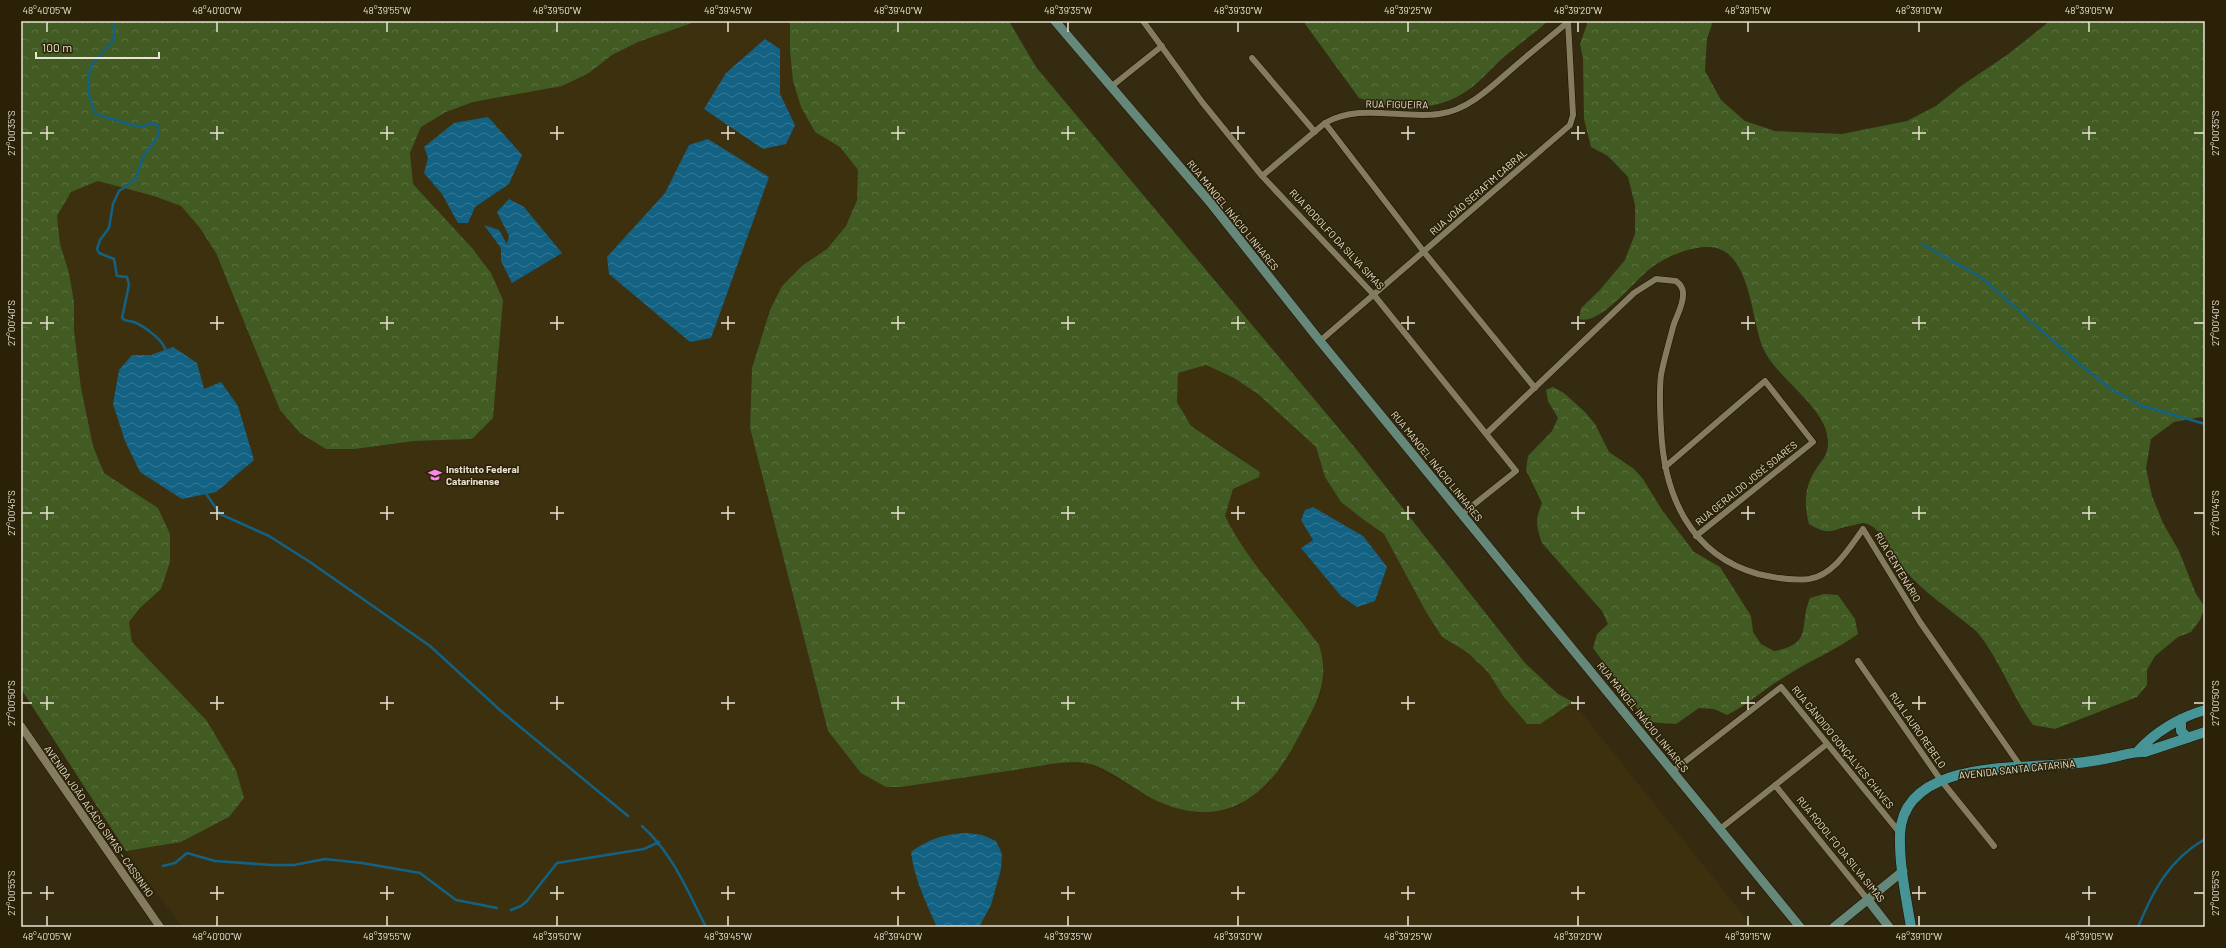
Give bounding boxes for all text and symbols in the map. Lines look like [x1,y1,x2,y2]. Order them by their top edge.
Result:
text: 48°40'05"W [22,4,72,16]
text: 48°40'00"W [192,4,242,16]
text: 48°39'55"W [363,4,411,16]
text: 48°39'50"W [533,4,581,16]
text: 48°39'45"W [704,4,752,16]
text: 48°39'40"W [874,4,923,16]
text: 48°39'35"W [1044,4,1092,16]
text: 48°39'30"W [1214,4,1262,16]
text: 48°39'25"W [1384,4,1432,16]
text: 48°39'20"W [1554,4,1603,16]
text: 48°39'15"W [1725,4,1771,16]
text: 48°39'10"W [1896,4,1943,16]
text: 48°39'05"W [2065,4,2113,16]
scale bar [36,34,159,60]
text: 100 m [42,40,72,54]
street label: RUA FIGUEIRA [1366,97,1428,111]
text: 27°00'35"S [5,110,17,156]
text: 27°00'35"S [2209,110,2221,156]
street label: RUA JOÃO SERAFIM CABRAL [1427,146,1529,238]
street label: RUA MANOEL INÁCIO LINHARES [1185,157,1281,273]
street label: RUA RODOLFO DA SILVA SIMAS [1287,186,1387,292]
text: 27°00'40"S [5,300,17,346]
text: 27°00'40"S [2209,300,2221,346]
street label: RUA MANOEL INÁCIO LINHARES [1389,408,1485,524]
street label: RUA GERALDO JOSÉ SOARES [1693,438,1799,528]
place label: Instituto Federal Catarinense [446,463,519,487]
school or university icon: Instituto Federal Catarinense [427,467,443,483]
text: 27°00'45"S [5,490,17,536]
text: 27°00'45"S [2209,490,2221,536]
street label: RUA CENTENÁRIO [1873,530,1923,604]
street label: RUA MANOEL INÁCIO LINHARES [1595,659,1691,775]
text: 27°00'50"S [5,680,17,726]
text: 27°00'50"S [2209,680,2221,726]
street label: RUA CÂNDIDO GONÇALVES CHAVES [1790,683,1896,811]
street label: RUA LAURO REBELO [1887,690,1949,770]
street label: AVENIDA JOÃO ACÁCIO SIMAS - CASSINHO [42,743,156,899]
street label: AVENIDA SANTA CATARINA [1958,757,2076,781]
street label: RUA RODOLFO DA SILVA SIMAS [1795,794,1888,905]
text: 27°00'55"S [5,870,17,916]
text: 27°00'55"S [2209,870,2221,916]
text: 48°40'05"W [22,930,72,942]
text: 48°40'00"W [192,930,242,942]
text: 48°39'55"W [363,930,411,942]
text: 48°39'50"W [533,930,581,942]
text: 48°39'45"W [704,930,752,942]
text: 48°39'40"W [874,930,923,942]
text: 48°39'35"W [1044,930,1092,942]
text: 48°39'30"W [1214,930,1262,942]
text: 48°39'25"W [1384,930,1432,942]
text: 48°39'20"W [1554,930,1603,942]
text: 48°39'15"W [1725,930,1771,942]
text: 48°39'10"W [1896,930,1943,942]
text: 48°39'05"W [2065,930,2113,942]

